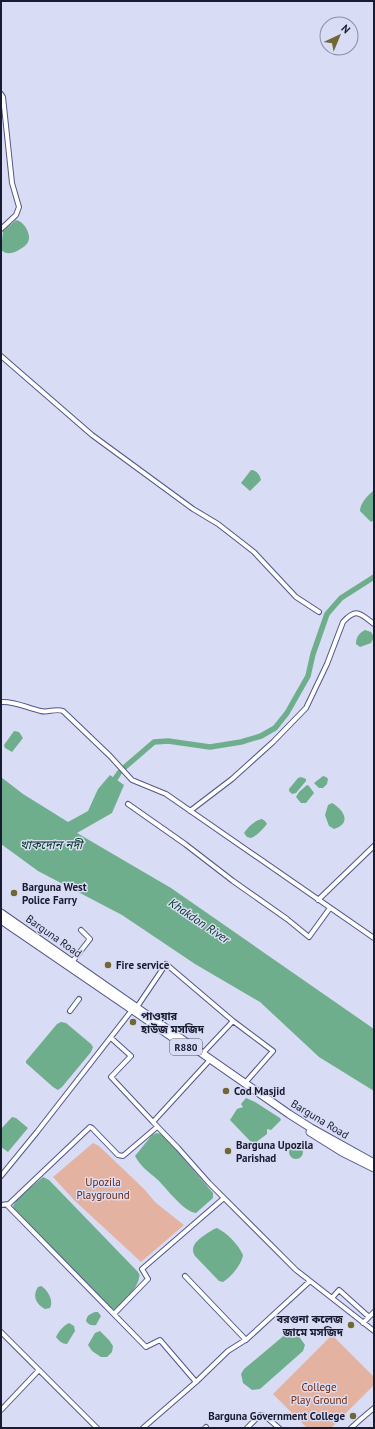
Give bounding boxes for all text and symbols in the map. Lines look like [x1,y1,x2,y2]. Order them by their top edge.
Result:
north arrow [319,16,359,56]
text: N [338,21,353,36]
water label: খাকদোন নদী [20,837,85,852]
place label: Barguna West Police Farry [22,880,87,907]
marker: Barguna West Police Farry [9,888,19,898]
water label: Khakdon River [166,895,233,947]
street label: Barguna Road [23,912,85,960]
place label: Fire service [116,958,170,972]
marker: Fire service [103,960,113,970]
place label: পাওয়ার হাউজ মসজিদ [140,1009,205,1036]
marker: পাওয়ার হাউজ মসজিদ [128,1017,138,1027]
road number: R880 [170,1039,202,1055]
place label: Cod Masjid [234,1084,285,1098]
marker: Cod Masjid [221,1086,231,1096]
street label: Barguna Road [288,1096,352,1142]
place label: Barguna Upozila Parishad [236,1138,313,1165]
marker: Barguna Upozila Parishad [223,1146,233,1156]
park label: Upozila Playground [76,1175,130,1202]
place label: বরগুনা কলেজ জামে মসজিদ [275,1312,344,1339]
marker: বরগুনা কলেজ জামে মসজিদ [346,1320,356,1330]
park label: College Play Ground [291,1380,347,1407]
place label: Barguna Government College [208,1409,345,1423]
marker: Barguna Government College [348,1411,358,1421]

